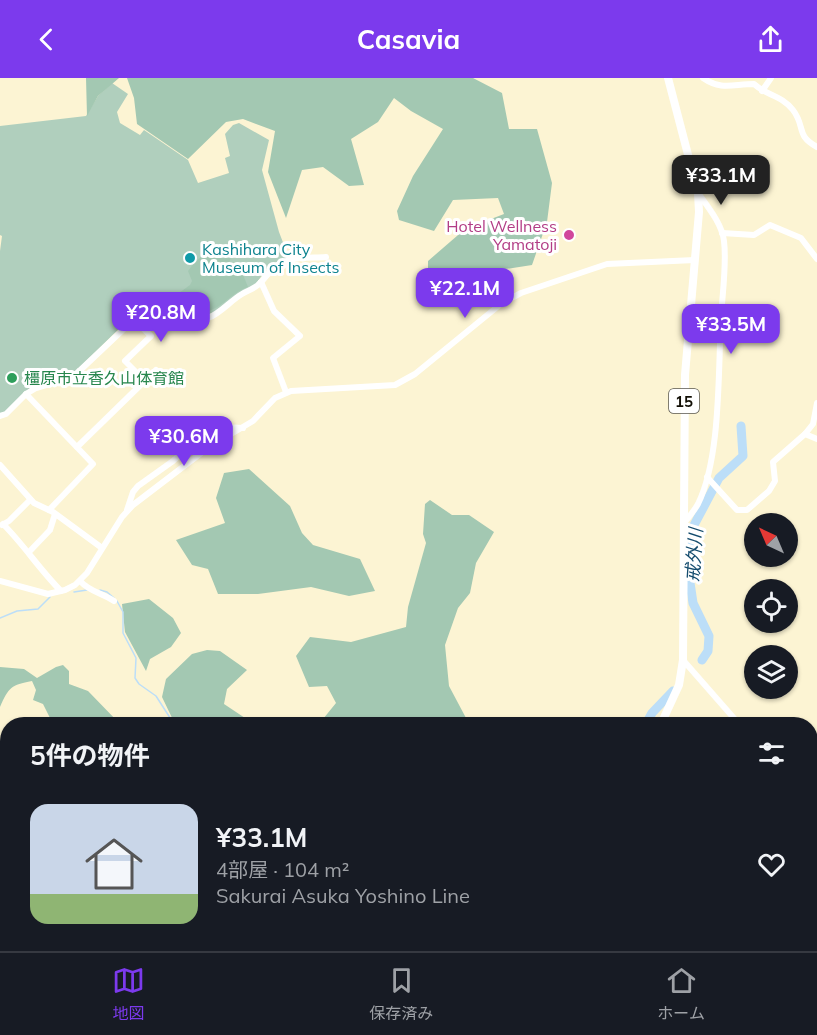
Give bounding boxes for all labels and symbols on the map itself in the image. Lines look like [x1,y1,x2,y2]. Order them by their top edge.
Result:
pin: ¥33.1M [672,155,770,206]
place label: Hotel Wellness Yamatoji [446,216,557,254]
marker: Hotel Wellness Yamatoji [562,228,576,242]
place label: Kashihara City Museum of Insects [202,239,339,277]
marker: Kashihara City Museum of Insects [183,251,197,265]
pin: ¥22.1M [416,268,514,319]
pin: ¥20.8M [112,292,210,343]
pin: ¥33.5M [682,304,780,355]
place label: 橿原市立香久山体育館 [24,368,184,388]
marker: 橿原市立香久山体育館 [5,371,19,385]
road number: 15 [669,389,699,413]
pin: ¥30.6M [135,416,233,467]
north arrow [744,513,798,567]
water label: 戒外川 [681,525,707,583]

